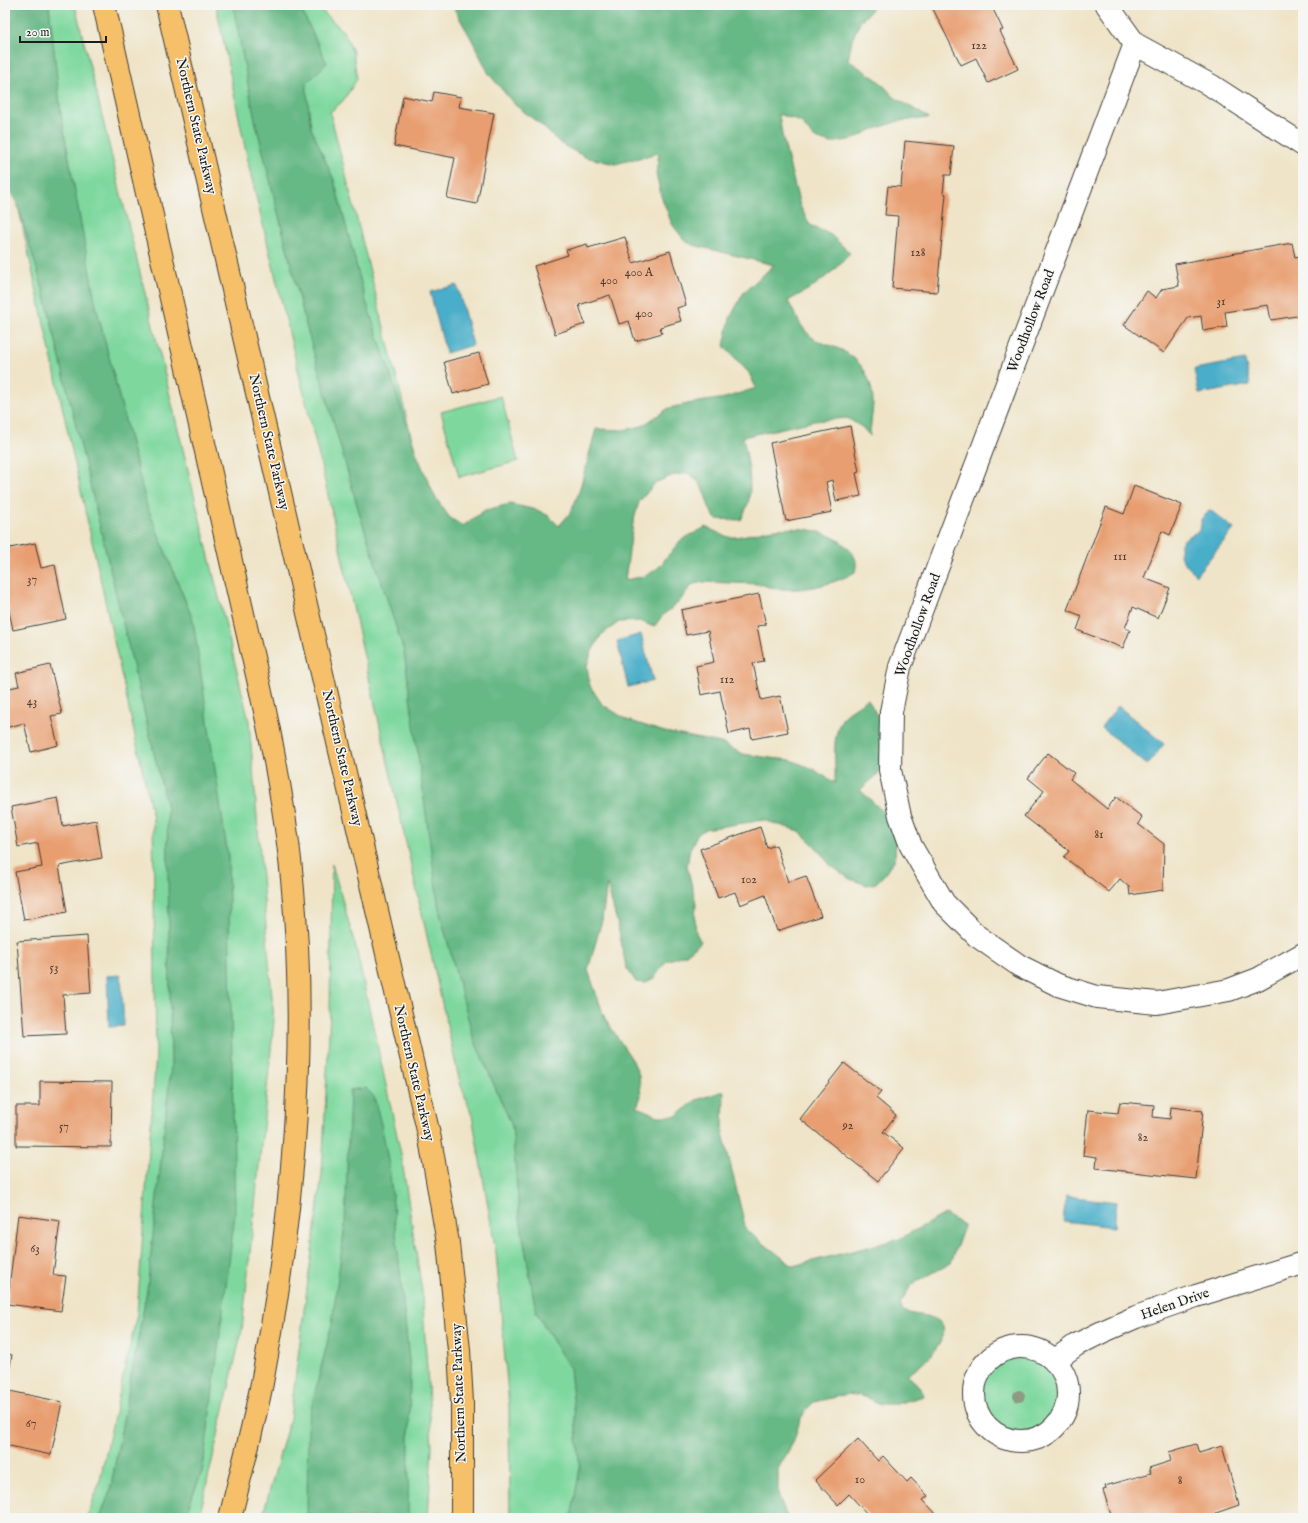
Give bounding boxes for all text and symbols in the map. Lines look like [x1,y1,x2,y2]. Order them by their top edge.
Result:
scale bar [20,18,106,44]
text: 20 m [26,25,49,40]
house number: 122 [971,38,987,53]
street label: Northern State Parkway [172,56,220,196]
house number: 128 [911,245,926,260]
house number: 400 A [625,265,654,280]
street label: Woodhollow Road [1003,266,1059,375]
house number: 400 [600,273,618,288]
house number: 31 [1217,294,1225,309]
house number: 400 [635,306,653,321]
street label: Northern State Parkway [245,372,293,512]
house number: 111 [1113,549,1127,564]
street label: Woodhollow Road [891,570,945,679]
house number: 37 [27,572,37,587]
house number: 112 [720,672,735,687]
street label: Northern State Parkway [318,688,366,828]
house number: 43 [27,694,37,709]
house number: 81 [1094,827,1104,842]
house number: 102 [741,872,757,887]
house number: 53 [50,960,58,975]
street label: Northern State Parkway [390,1003,438,1143]
house number: 92 [842,1118,854,1133]
house number: 57 [59,1119,69,1134]
house number: 82 [1138,1130,1149,1145]
house number: 63 [30,1241,40,1256]
street label: Helen Drive [1138,1284,1212,1324]
street label: Northern State Parkway [448,1323,470,1463]
house number: 67 [26,1416,36,1431]
house number: 10 [855,1472,865,1487]
house number: 8 [1178,1473,1183,1488]

